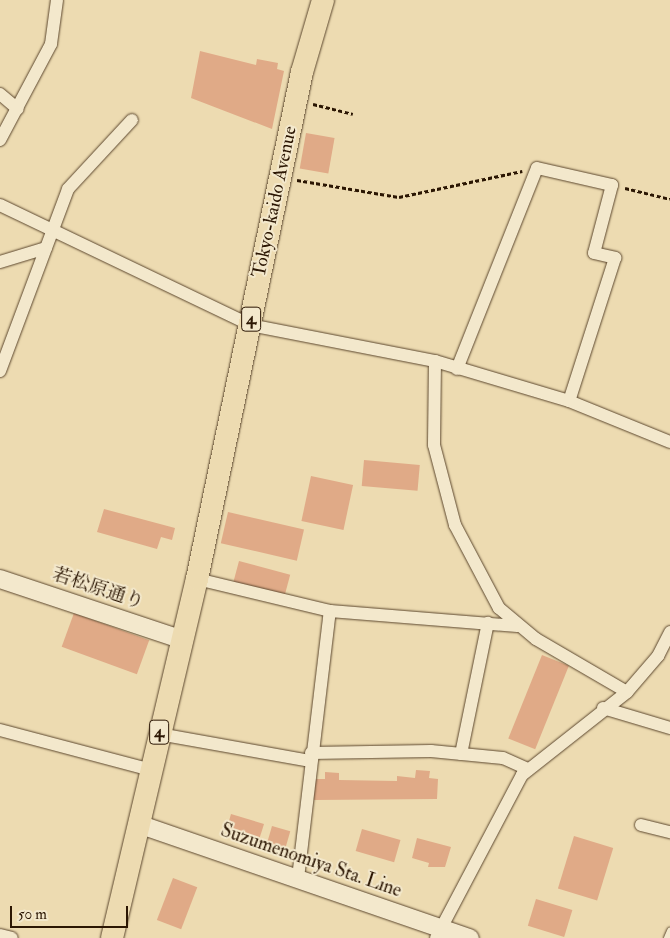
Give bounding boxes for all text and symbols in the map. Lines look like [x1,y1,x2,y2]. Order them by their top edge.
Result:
street label: Tokyo-kaido Avenue [248,124,302,280]
road number: 4 [241,304,261,334]
street label: 若松原通り [49,563,147,615]
road number: 4 [149,716,169,748]
street label: Suzumenomiya Sta. Line [218,819,404,903]
scale bar [12,896,130,928]
text: 50 m [18,905,47,924]

